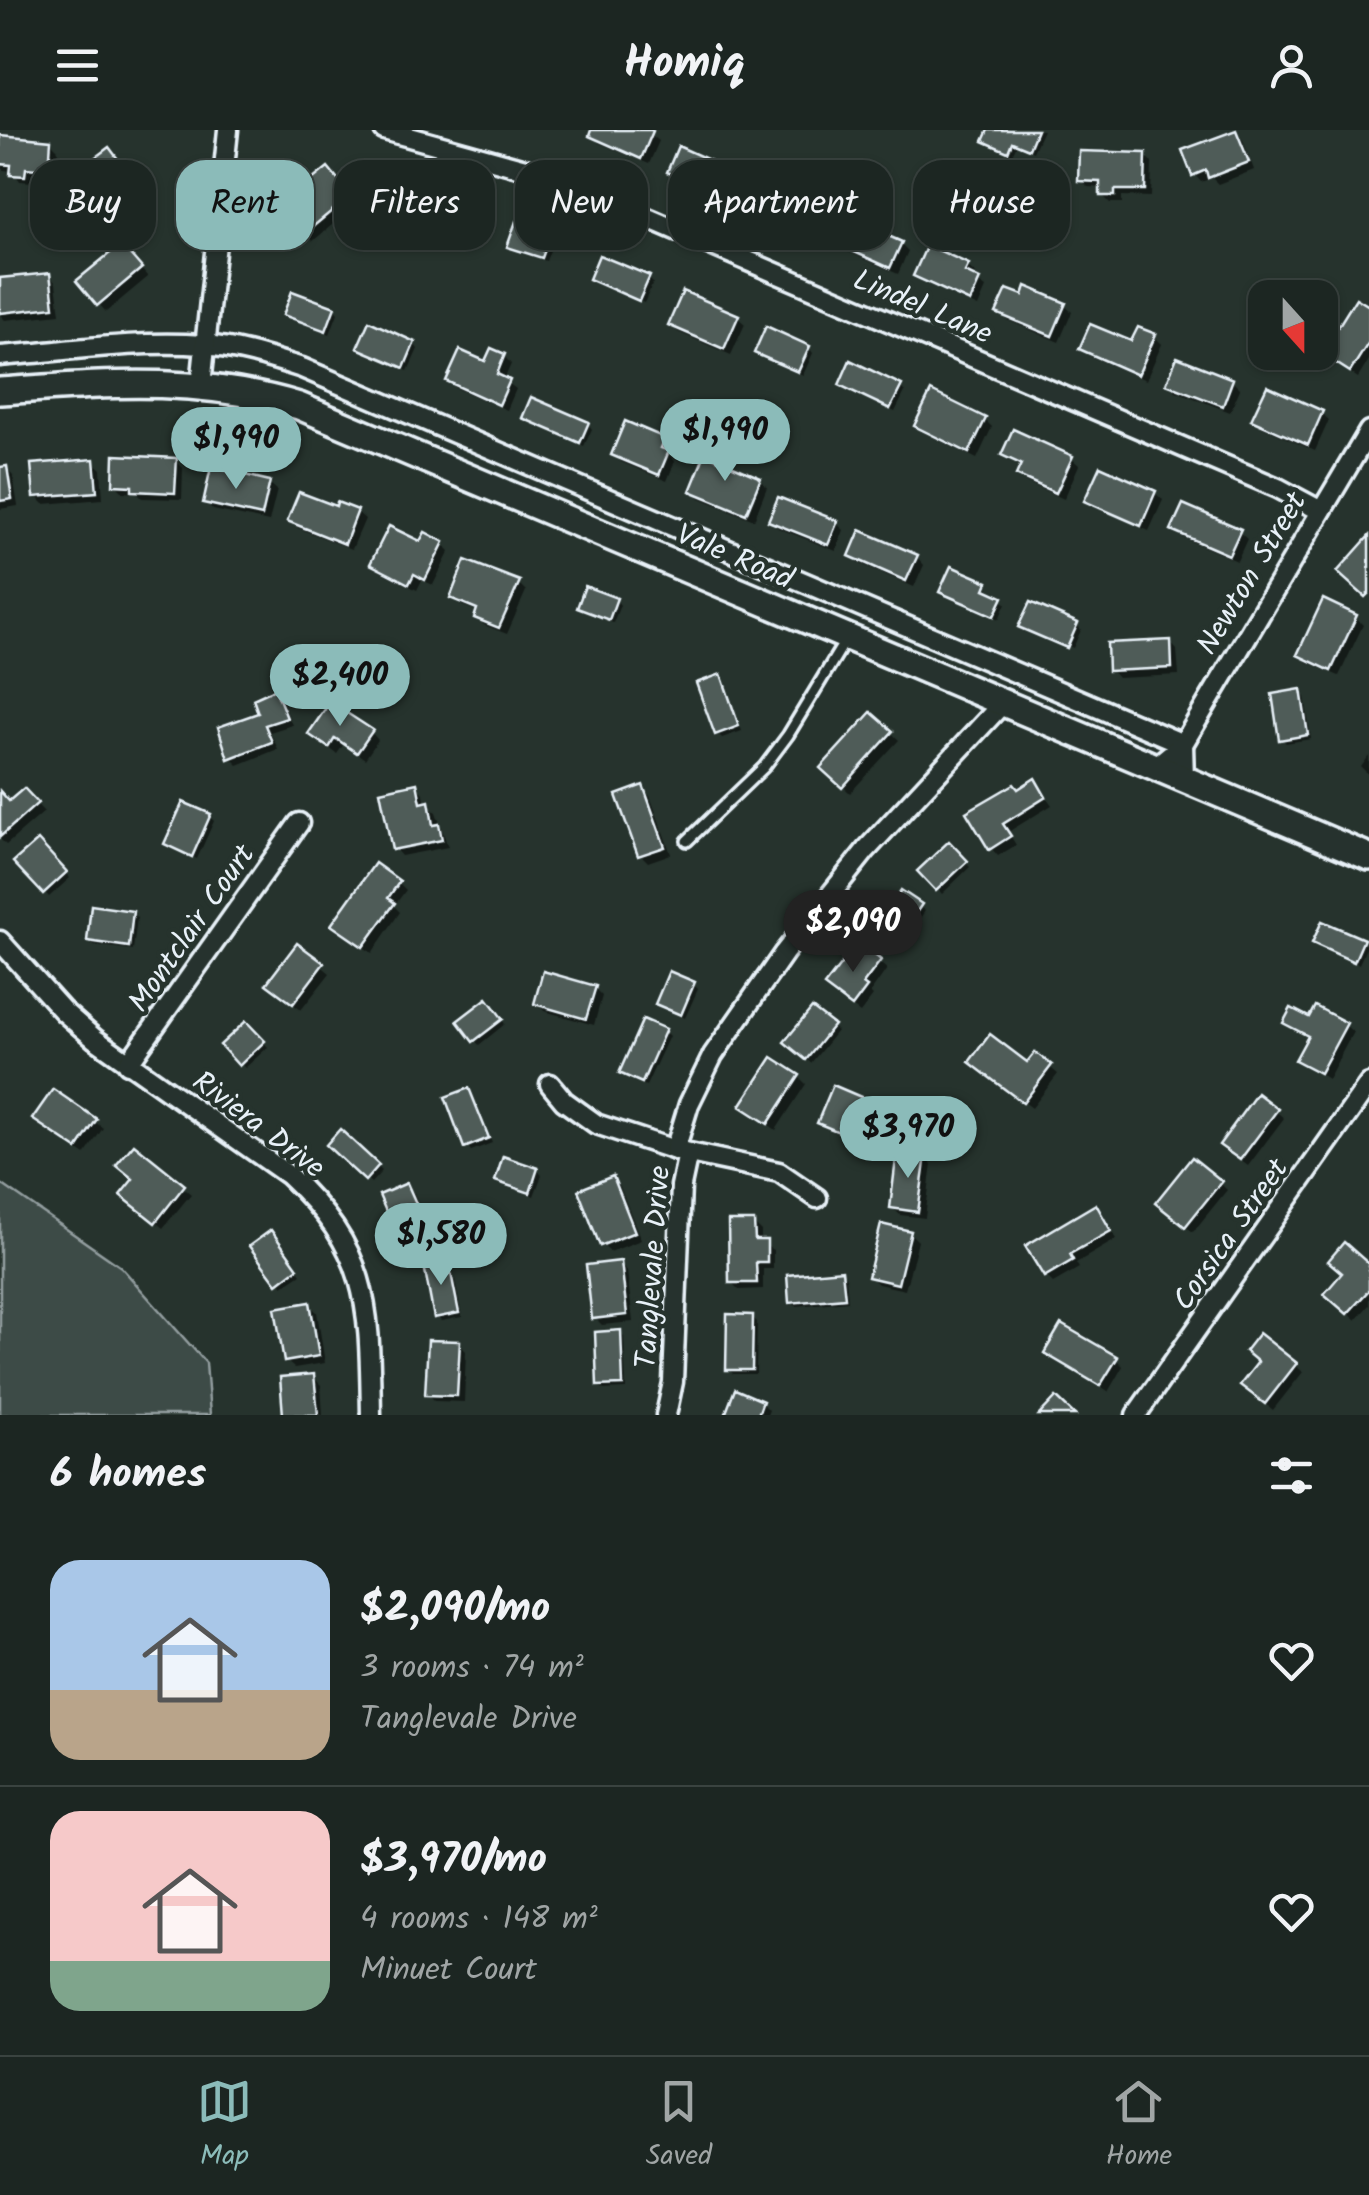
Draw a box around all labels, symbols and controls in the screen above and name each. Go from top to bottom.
text: Homiq [624,29,745,101]
icon: menu [50,38,105,93]
icon: person [1264,38,1319,93]
chip: Buy [30,160,156,250]
chip: Rent [176,160,314,250]
chip: Filters [334,160,495,250]
chip: New [515,160,648,250]
chip: Apartment [668,160,893,250]
chip: House [913,160,1070,250]
street label: Lindel Lane [845,257,999,359]
north arrow [1248,280,1338,370]
map controls [1248,280,1338,370]
pin: $1,990 [644,399,806,484]
text: $1,990 [682,406,768,457]
pin: $1,990 [155,407,317,492]
text: $1,990 [193,414,279,465]
street label: Newton Street [1185,483,1321,665]
street label: Vale Road [668,512,801,604]
pin: $2,400 [259,644,421,729]
text: $2,400 [292,651,388,702]
street label: Montclair Court [117,835,269,1023]
pin: $2,090 [772,890,934,975]
text: $2,090 [805,897,901,948]
street label: Riviera Drive [181,1059,335,1192]
pin: $3,970 [827,1096,989,1181]
text: $3,970 [862,1103,954,1154]
street label: Corsica Street [1161,1149,1302,1321]
street label: Tanglevale Drive [623,1164,685,1370]
pin: $1,580 [360,1203,522,1288]
text: $1,580 [397,1210,485,1261]
text: 6 homes [50,1442,206,1509]
icon: filters [1264,1448,1319,1503]
text: $2,090/mo [360,1576,550,1643]
icon: home [130,1600,250,1720]
icon: heart [1264,1633,1319,1688]
text: 3 rooms · 74 m² [360,1643,584,1694]
text: Tanglevale Drive [360,1694,577,1745]
text: $3,970/mo [360,1827,547,1894]
icon: home [130,1851,250,1971]
icon: heart [1264,1884,1319,1939]
text: 4 rooms · 148 m² [360,1894,598,1945]
text: Minuet Court [360,1945,537,1996]
tab: Map [197,2074,252,2179]
tab: Saved [646,2074,712,2179]
tab: Home [1106,2074,1172,2179]

